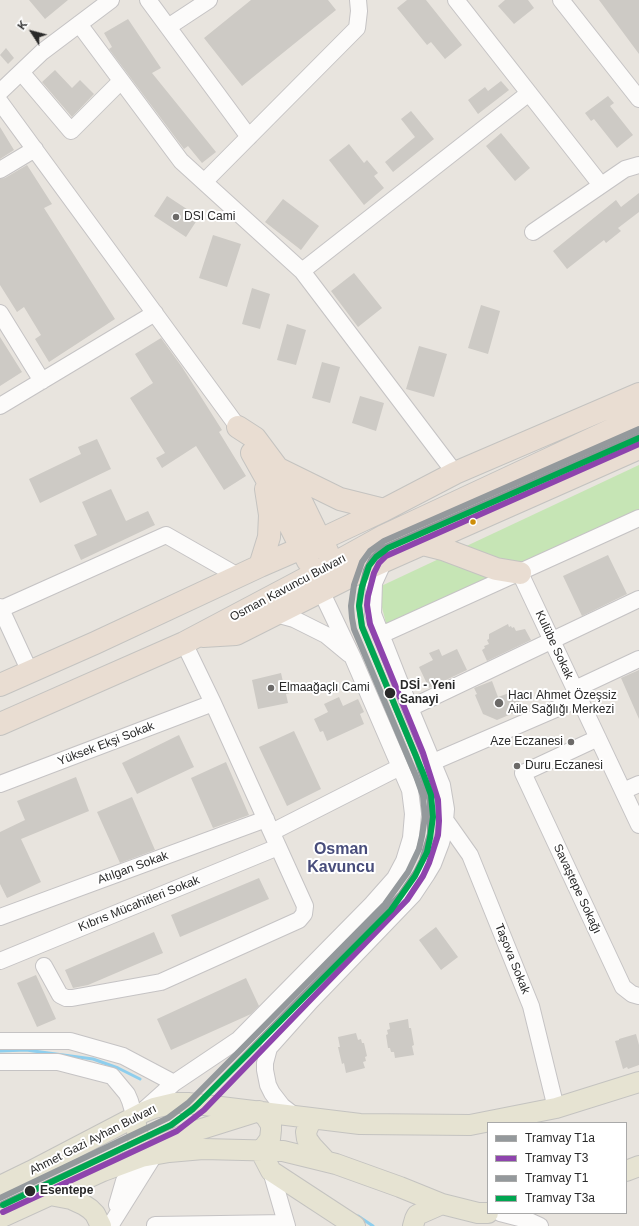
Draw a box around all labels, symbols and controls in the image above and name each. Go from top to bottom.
north arrow [12,12,52,52]
text: K [15,18,29,32]
place label: DSI Cami [184,210,235,224]
marker: DSI Cami [171,212,181,222]
unlabelled marker [468,517,478,527]
street label: Osman Kavuncu Bulvarı [227,551,349,625]
street label: Kulübe Sokak [532,608,576,682]
place label: DSİ - Yeni Sanayi [400,679,455,707]
place label: Elmaağaçlı Cami [279,681,370,695]
marker: Elmaağaçlı Cami [266,683,276,693]
marker: DSİ - Yeni Sanayi [383,686,397,700]
place label: Hacı Ahmet Özeşsiz Aile Sağlığı Merkezi [508,689,617,717]
marker: Hacı Ahmet Özeşsiz Aile Sağlığı Merkezi [493,697,505,709]
street label: Yüksek Ekşi Sokak [56,719,156,769]
place label: Aze Eczanesi [490,735,563,749]
marker: Aze Eczanesi [566,737,576,747]
place label: Duru Eczanesi [525,759,603,773]
marker: Duru Eczanesi [512,761,522,771]
district label: Osman Kavuncu [307,840,375,878]
street label: Savaştepe Sokağı [550,842,604,936]
street label: Atılgan Sokak [96,849,170,887]
street label: Kıbrıs Mücahitleri Sokak [76,873,202,935]
street label: Taşova Sokak [491,922,533,996]
street label: Ahmet Gazi Ayhan Bulvarı [27,1102,159,1178]
legend [487,1122,627,1214]
text: Tramvay T1a [525,1131,595,1145]
text: Tramvay T3 [525,1151,588,1165]
text: Tramvay T1 [525,1171,588,1185]
marker: Esentepe [23,1184,37,1198]
place label: Esentepe [40,1184,93,1198]
text: Tramvay T3a [525,1191,595,1205]

